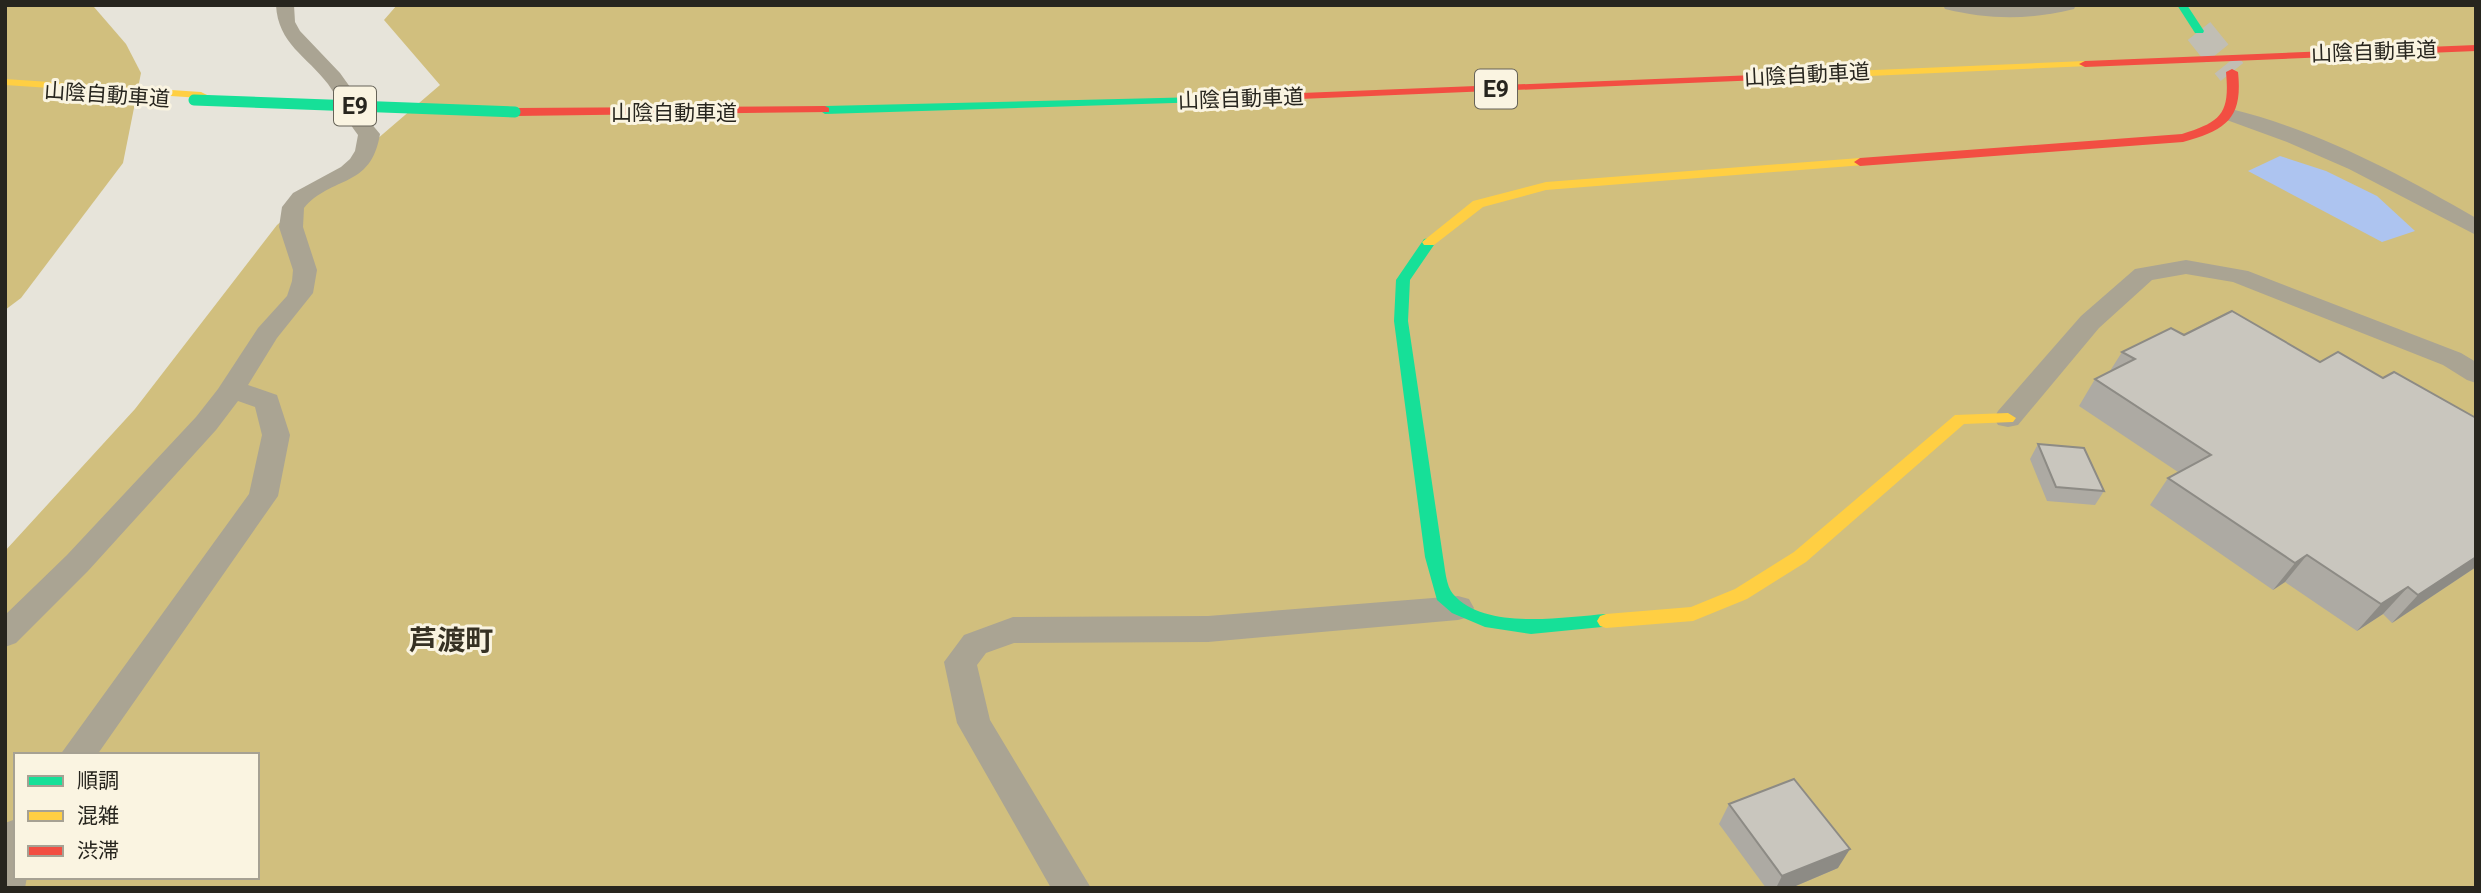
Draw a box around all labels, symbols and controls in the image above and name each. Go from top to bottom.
street label: 山陰自動車道 [2311,38,2437,66]
street label: 山陰自動車道 [1743,60,1871,90]
road number: E9 [1475,69,1517,108]
street label: 山陰自動車道 [43,79,171,111]
street label: 山陰自動車道 [1178,85,1304,113]
road number: E9 [334,86,376,125]
street label: 山陰自動車道 [611,101,737,125]
district label: 芦渡町 [409,624,493,657]
legend [14,753,259,879]
text: 順調 [77,769,119,793]
text: 混雑 [77,804,119,828]
text: 渋滞 [77,839,119,863]

